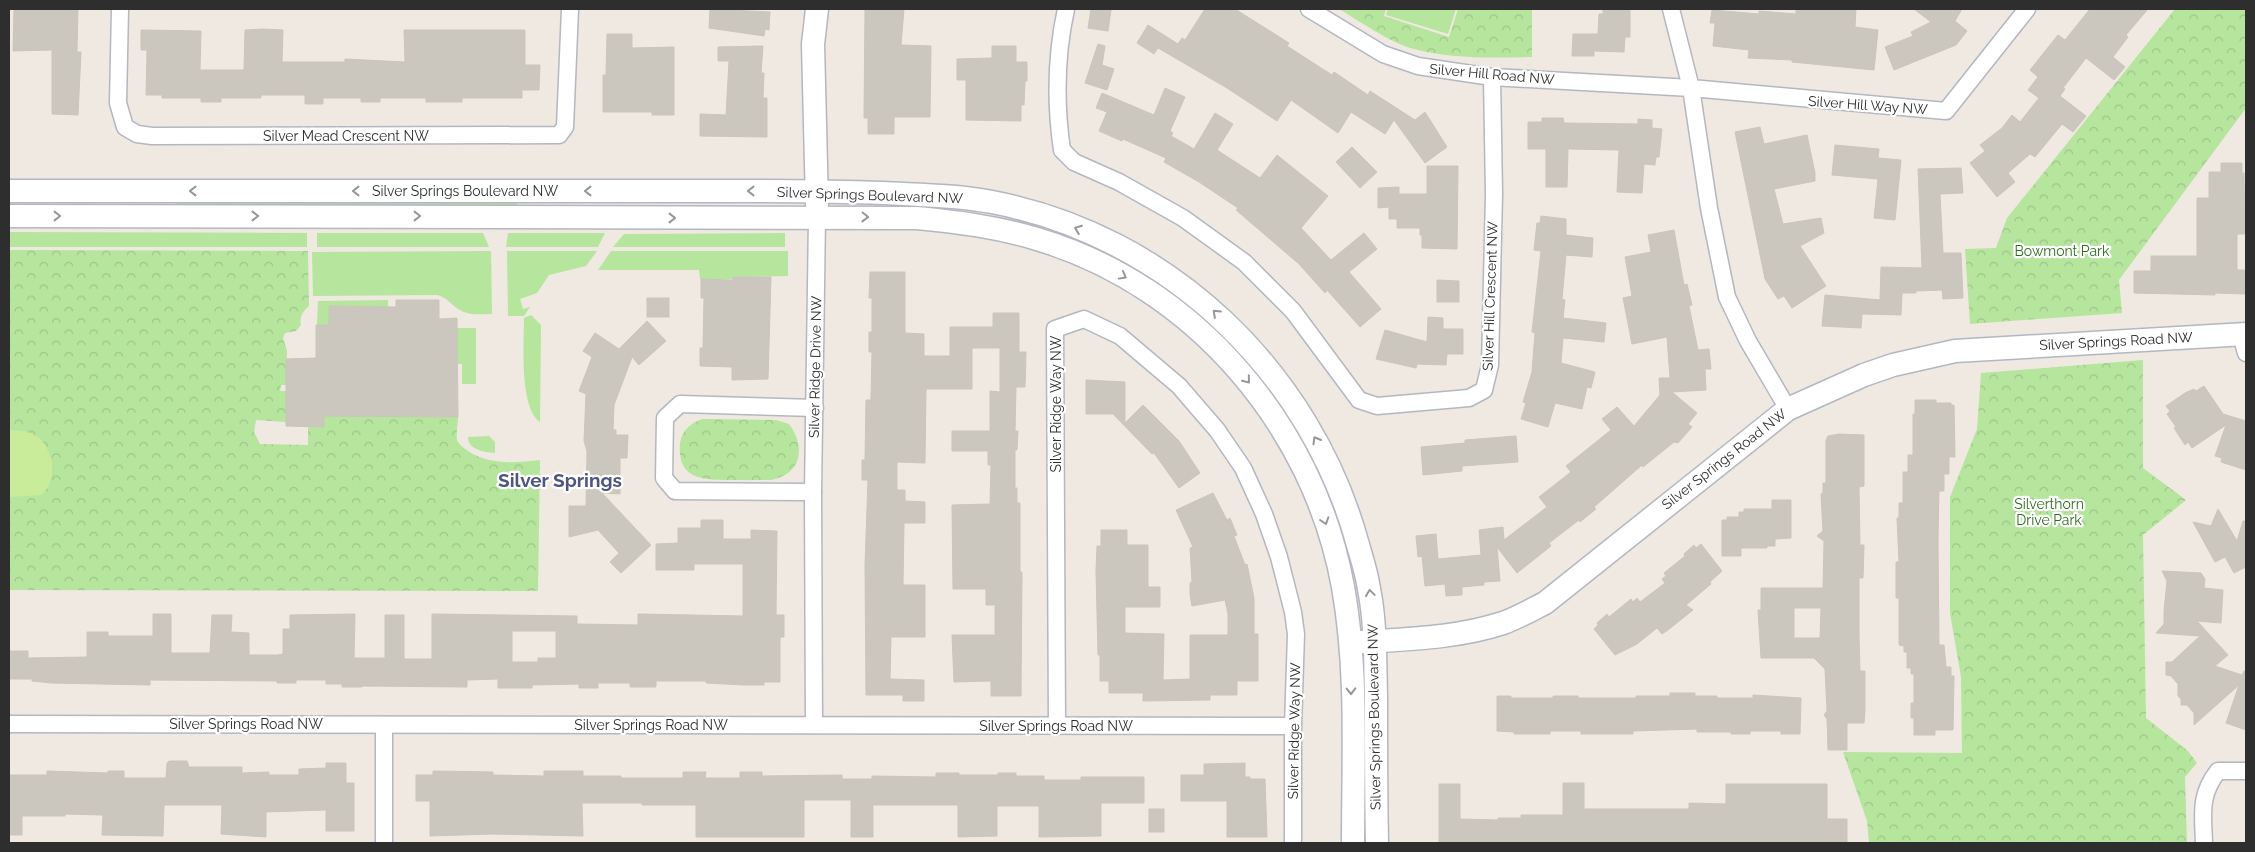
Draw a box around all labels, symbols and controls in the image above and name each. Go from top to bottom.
street label: Silver Hill Road NW [1429,61,1556,87]
street label: Silver Hill Way NW [1808,93,1929,117]
street label: Silver Mead Crescent NW [263,128,429,144]
street label: Silver Springs Boulevard NW [372,183,558,199]
street label: Silver Springs Boulevard NW [777,184,964,206]
one-way arrow [189,186,197,196]
one-way arrow [352,186,360,196]
one-way arrow [584,186,592,196]
one-way arrow [747,186,754,196]
one-way arrow [54,211,62,221]
one-way arrow [252,211,259,221]
one-way arrow [414,211,422,221]
one-way arrow [862,211,870,222]
one-way arrow [668,213,676,223]
street label: Silver Hill Crescent NW [1479,221,1501,371]
one-way arrow [1074,225,1083,235]
park label: Bowmont Park [2015,243,2110,259]
one-way arrow [1118,270,1127,280]
street label: Silver Ridge Drive NW [806,295,824,438]
one-way arrow [1213,310,1222,319]
street label: Silver Springs Road NW [2039,329,2193,353]
street label: Silver Ridge Way NW [1048,335,1064,473]
one-way arrow [1241,374,1249,383]
street label: Silver Springs Road NW [1659,405,1790,513]
one-way arrow [1313,436,1323,445]
district label: Silver Springs [498,469,622,491]
park label: Silverthorn Drive Park [2014,496,2084,528]
one-way arrow [1320,516,1330,524]
one-way arrow [1365,588,1375,597]
street label: Silver Springs Boulevard NW [1364,623,1384,810]
street label: Silver Ridge Way NW [1285,662,1303,800]
one-way arrow [1346,688,1357,696]
street label: Silver Springs Road NW [169,716,323,732]
street label: Silver Springs Road NW [574,717,728,733]
street label: Silver Springs Road NW [979,718,1133,734]

